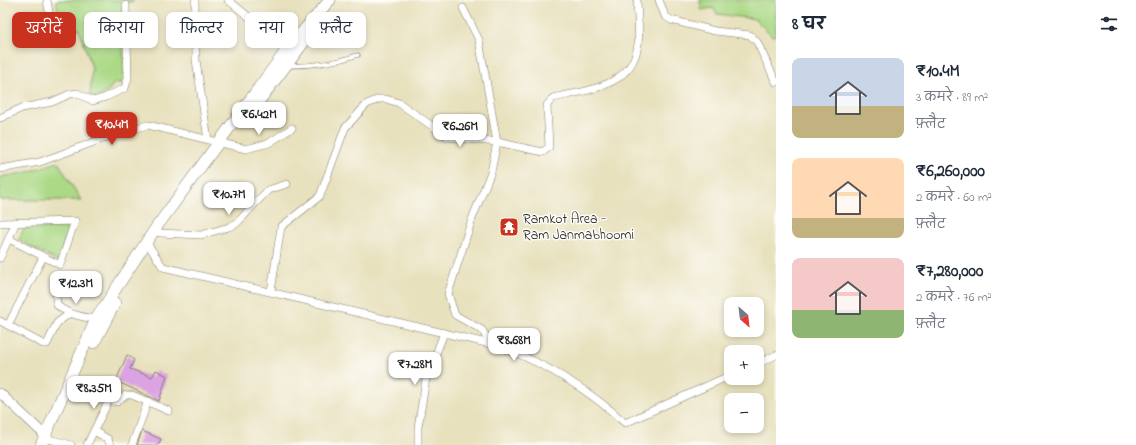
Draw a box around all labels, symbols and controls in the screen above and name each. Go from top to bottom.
chip: खरीदें [12,12,76,48]
chip: किराया [84,12,158,48]
chip: फ़िल्टर [166,12,237,48]
chip: नया [245,12,298,48]
chip: फ़्लैट [306,12,366,48]
text: 8 घर [792,12,825,37]
icon: filters [1098,13,1120,35]
text: ₹10.4M [916,59,960,84]
icon: home [824,74,872,122]
text: 3 कमरे · 89 m² [916,88,988,107]
pin: ₹6.42M [226,102,292,136]
text: ₹6.42M [241,105,277,124]
pin: ₹10.4M [79,112,145,146]
pin: ₹6.26M [427,114,493,148]
text: ₹10.4M [95,115,129,134]
text: फ़्लैट [916,115,946,134]
text: ₹6.26M [442,117,478,136]
text: ₹6,260,000 [916,159,985,184]
icon: home [824,174,872,222]
pin: ₹10.7M [196,182,262,216]
text: ₹10.7M [212,185,246,204]
text: 2 कमरे · 60 m² [916,188,992,207]
place label: Ramkot Area - Ram Janmabhoomi [523,209,634,246]
text: फ़्लैट [916,215,946,234]
temple icon: Ramkot Area - Ram Janmabhoomi [498,216,520,238]
text: ₹7,280,000 [916,259,983,284]
pin: ₹12.3M [43,271,109,305]
text: ₹12.3M [59,274,93,293]
icon: home [824,274,872,322]
text: 2 कमरे · 76 m² [916,288,992,307]
north arrow [724,297,764,337]
map controls [724,297,764,433]
text: फ़्लैट [916,315,946,334]
pin: ₹8.68M [481,328,547,362]
text: ₹8.68M [497,331,531,350]
button: + [724,345,764,385]
pin: ₹7.28M [382,352,448,386]
text: ₹7.28M [397,355,433,374]
pin: ₹8.35M [61,376,127,410]
text: ₹8.35M [76,379,112,398]
button: − [724,393,764,433]

